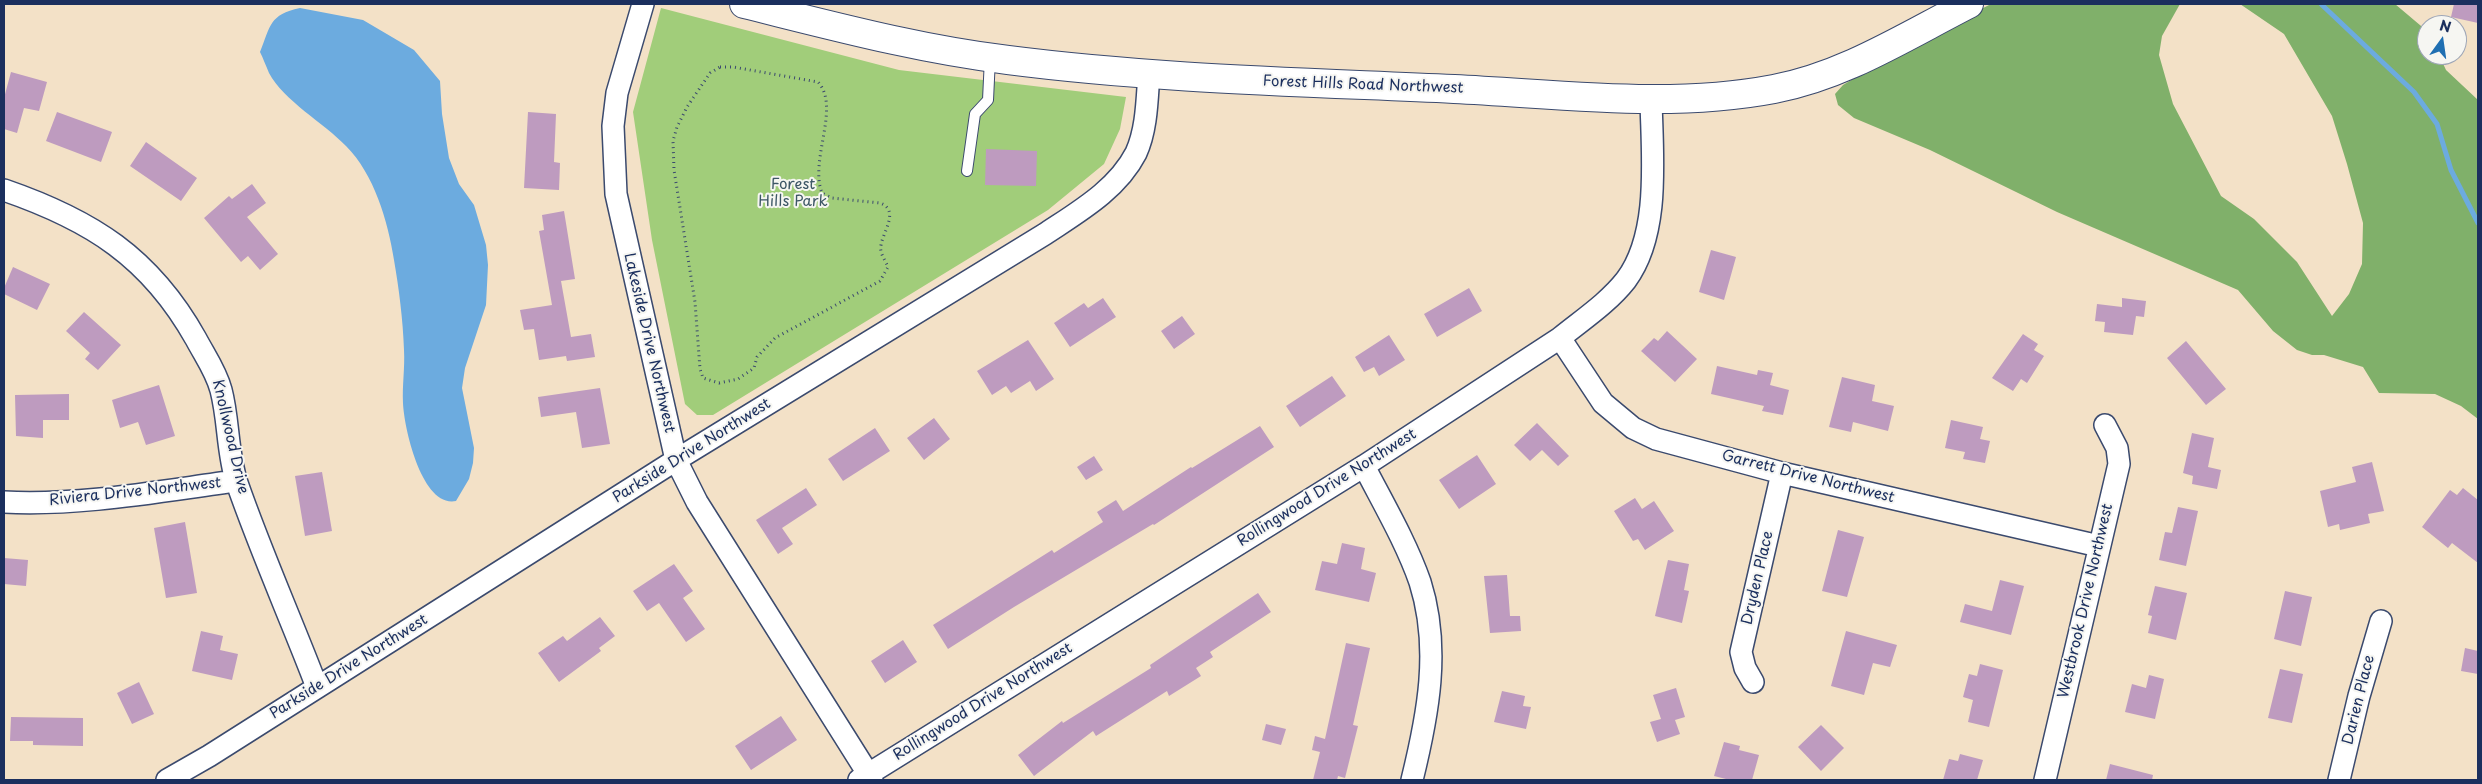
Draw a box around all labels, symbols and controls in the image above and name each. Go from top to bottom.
text: N [2438,14,2453,37]
north arrow [2417,15,2467,65]
street label: Forest Hills Road Northwest [1262,73,1464,97]
park label: Forest Hills Park [758,176,828,211]
street label: Lakeside Drive Northwest [620,251,678,435]
street label: Knollwood Drive [208,378,252,496]
street label: Parkside Drive Northwest [610,395,774,507]
street label: Rollingwood Drive Northwest [1234,425,1420,551]
street label: Garrett Drive Northwest [1720,447,1896,507]
street label: Riviera Drive Northwest [48,474,222,510]
street label: Westbrook Drive Northwest [2055,502,2117,700]
street label: Dryden Place [1738,529,1778,627]
street label: Parkside Drive Northwest [267,611,431,723]
street label: Rollingwood Drive Northwest [890,639,1076,765]
street label: Darien Place [2339,653,2379,747]

